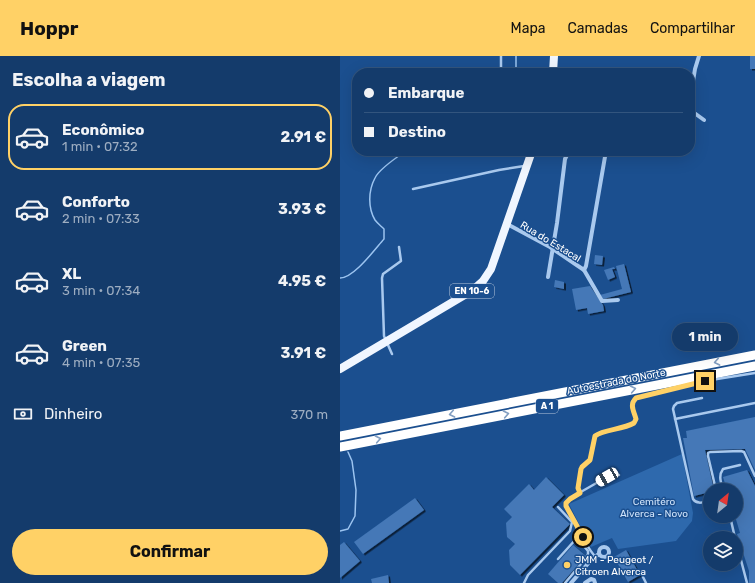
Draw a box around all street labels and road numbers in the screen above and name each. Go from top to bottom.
street label: Rua do Estacal [518,219,583,265]
road number: EN 10-6 [450,284,494,298]
street label: Autoestrada do Norte [566,366,667,397]
road number: A 1 [536,399,558,413]

